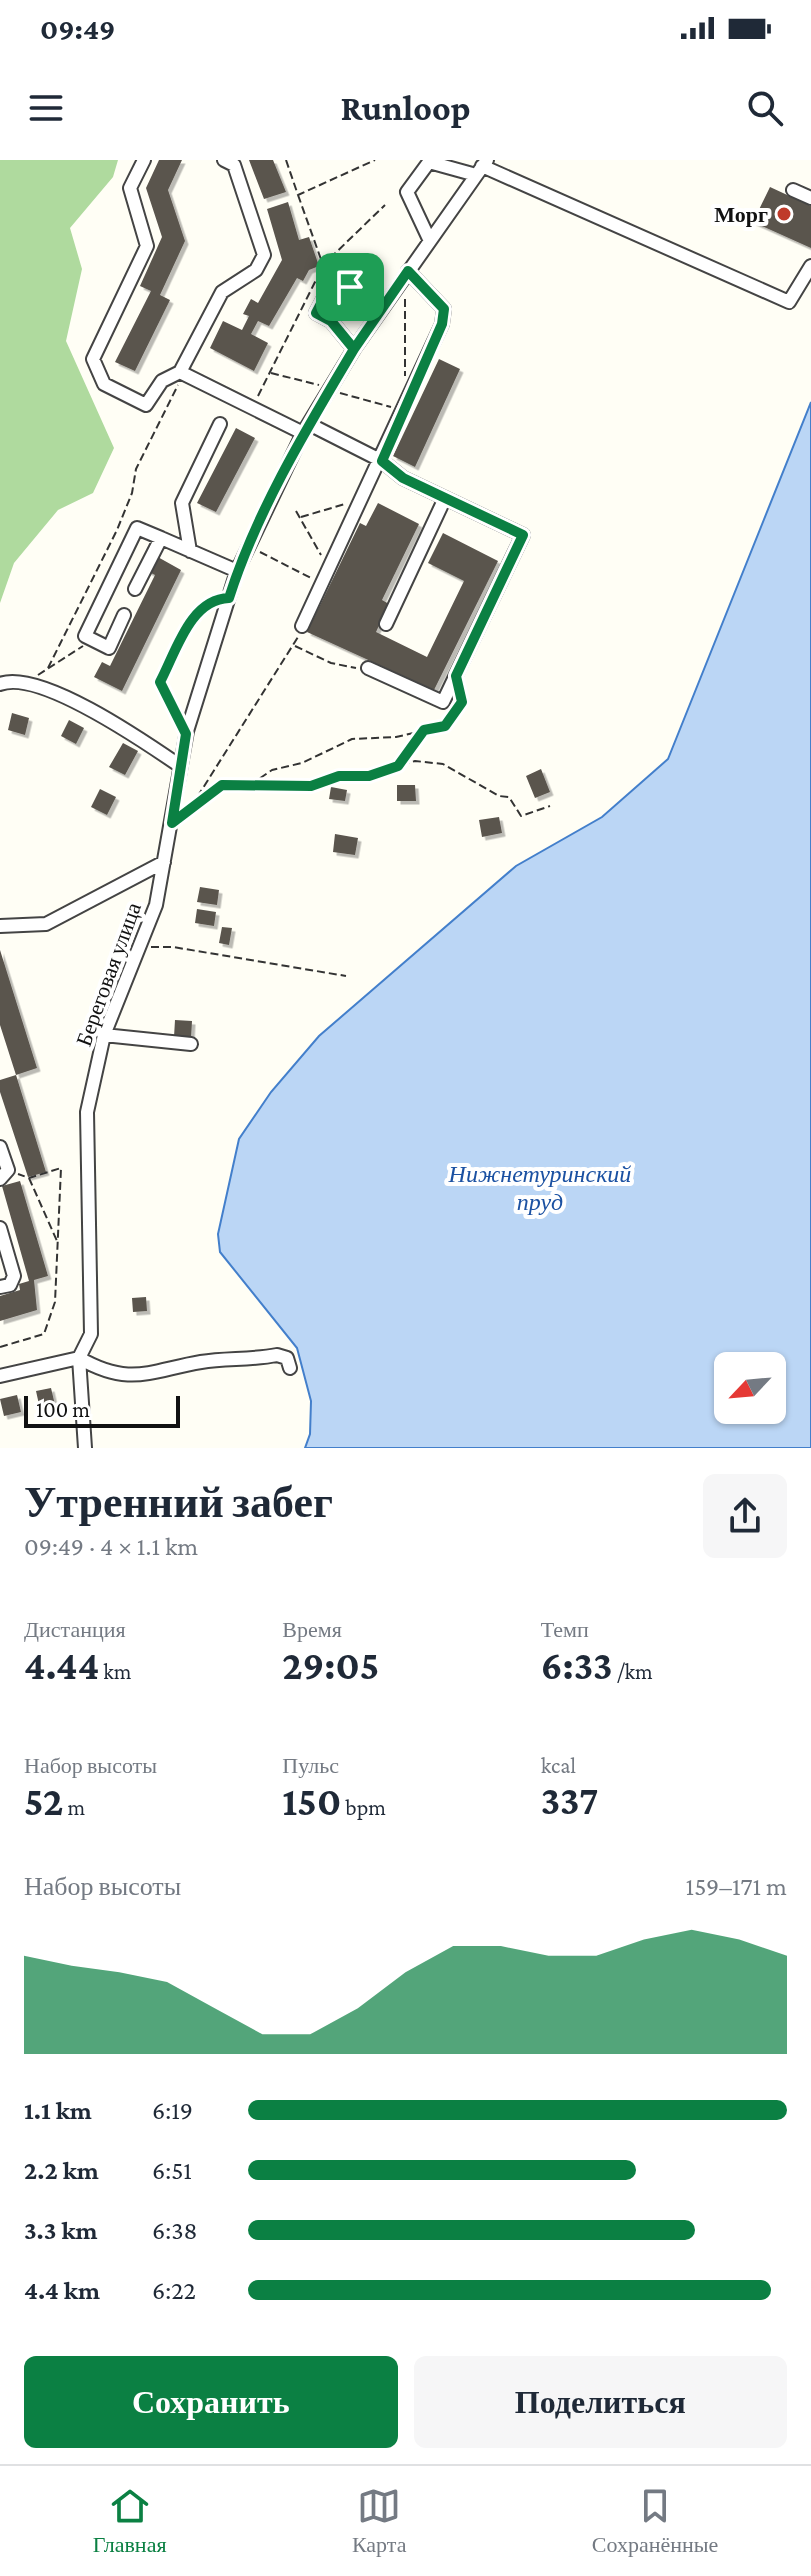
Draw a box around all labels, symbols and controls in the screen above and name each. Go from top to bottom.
text: 09:49 [40,12,115,45]
icon: menu [24,86,68,130]
icon: search [743,86,787,130]
text: Runloop [340,88,471,128]
place label: Морг [714,202,768,227]
marker: Морг [775,205,793,223]
pin [316,253,384,321]
icon: arrive [328,265,372,309]
street label: Береговая улица [71,899,146,1049]
water label: Нижнетуринский пруд [448,1160,631,1215]
north arrow [714,1352,786,1424]
map controls [714,1352,786,1424]
scale bar [24,1392,180,1428]
text: 100 m [36,1397,90,1422]
button: share [703,1474,787,1558]
text: Утренний забег [24,1478,333,1526]
text: 09:49 · 4 × 1.1 km [24,1532,198,1561]
text: Дистанция [24,1617,126,1642]
text: Время [282,1617,342,1642]
text: Темп [541,1617,589,1642]
text: 4.44 [24,1643,99,1688]
text: 29:05 [282,1643,379,1688]
text: 6:33 [541,1643,613,1688]
text: km [99,1659,132,1684]
text: /km [613,1659,653,1684]
text: Набор высоты [24,1753,157,1778]
text: Пульс [282,1753,339,1778]
text: kcal [541,1753,576,1778]
text: 337 [541,1778,598,1823]
text: 52 [24,1779,63,1824]
text: 150 [282,1779,341,1824]
text: m [63,1795,85,1820]
text: bpm [341,1795,386,1820]
text: Набор высоты [24,1872,181,1901]
text: 159–171 m [686,1872,787,1901]
text: 1.1 km [24,2096,92,2125]
text: 6:19 [152,2096,193,2125]
text: 2.2 km [24,2156,99,2185]
text: 6:51 [152,2156,192,2185]
text: 3.3 km [24,2216,98,2245]
text: 6:38 [152,2216,197,2245]
text: 4.4 km [24,2276,100,2305]
text: 6:22 [152,2276,196,2305]
button: Сохранить [24,2356,398,2448]
button: Поделиться [414,2356,787,2448]
tab: Главная [93,2484,167,2558]
tab: Карта [352,2484,406,2558]
tab: Сохранённые [592,2484,718,2558]

